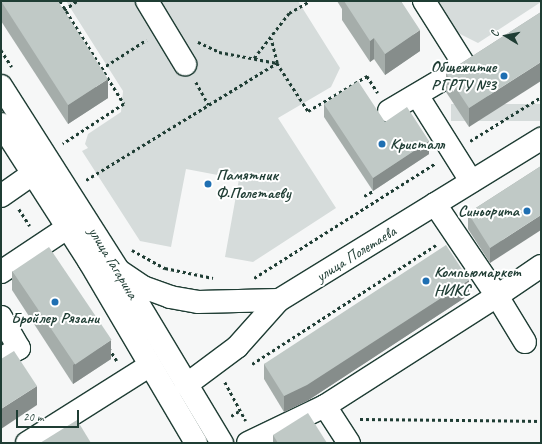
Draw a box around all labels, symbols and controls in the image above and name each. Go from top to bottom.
north arrow [486,16,526,56]
text: С [487,30,502,38]
place label: Общежитие РГРТУ №3 [431,57,496,95]
marker: Общежитие РГРТУ №3 [499,71,509,81]
place label: Кристалл [390,134,445,154]
marker: Кристалл [377,139,387,149]
place label: Памятник Ф.Полетаеву [216,165,291,203]
marker: Памятник Ф.Полетаеву [203,179,213,189]
place label: Синьорита [458,201,519,221]
marker: Синьорита [522,206,532,216]
street label: улица Полетаева [311,221,401,287]
street label: улица Гагарина [84,223,142,303]
place label: Компьюмаркет НИКС [434,262,520,300]
marker: Компьюмаркет НИКС [421,276,431,286]
marker: Бройлер Рязани [50,297,60,307]
place label: Бройлер Рязани [11,308,99,328]
scale bar [18,402,81,428]
text: 20 m [23,409,43,425]

